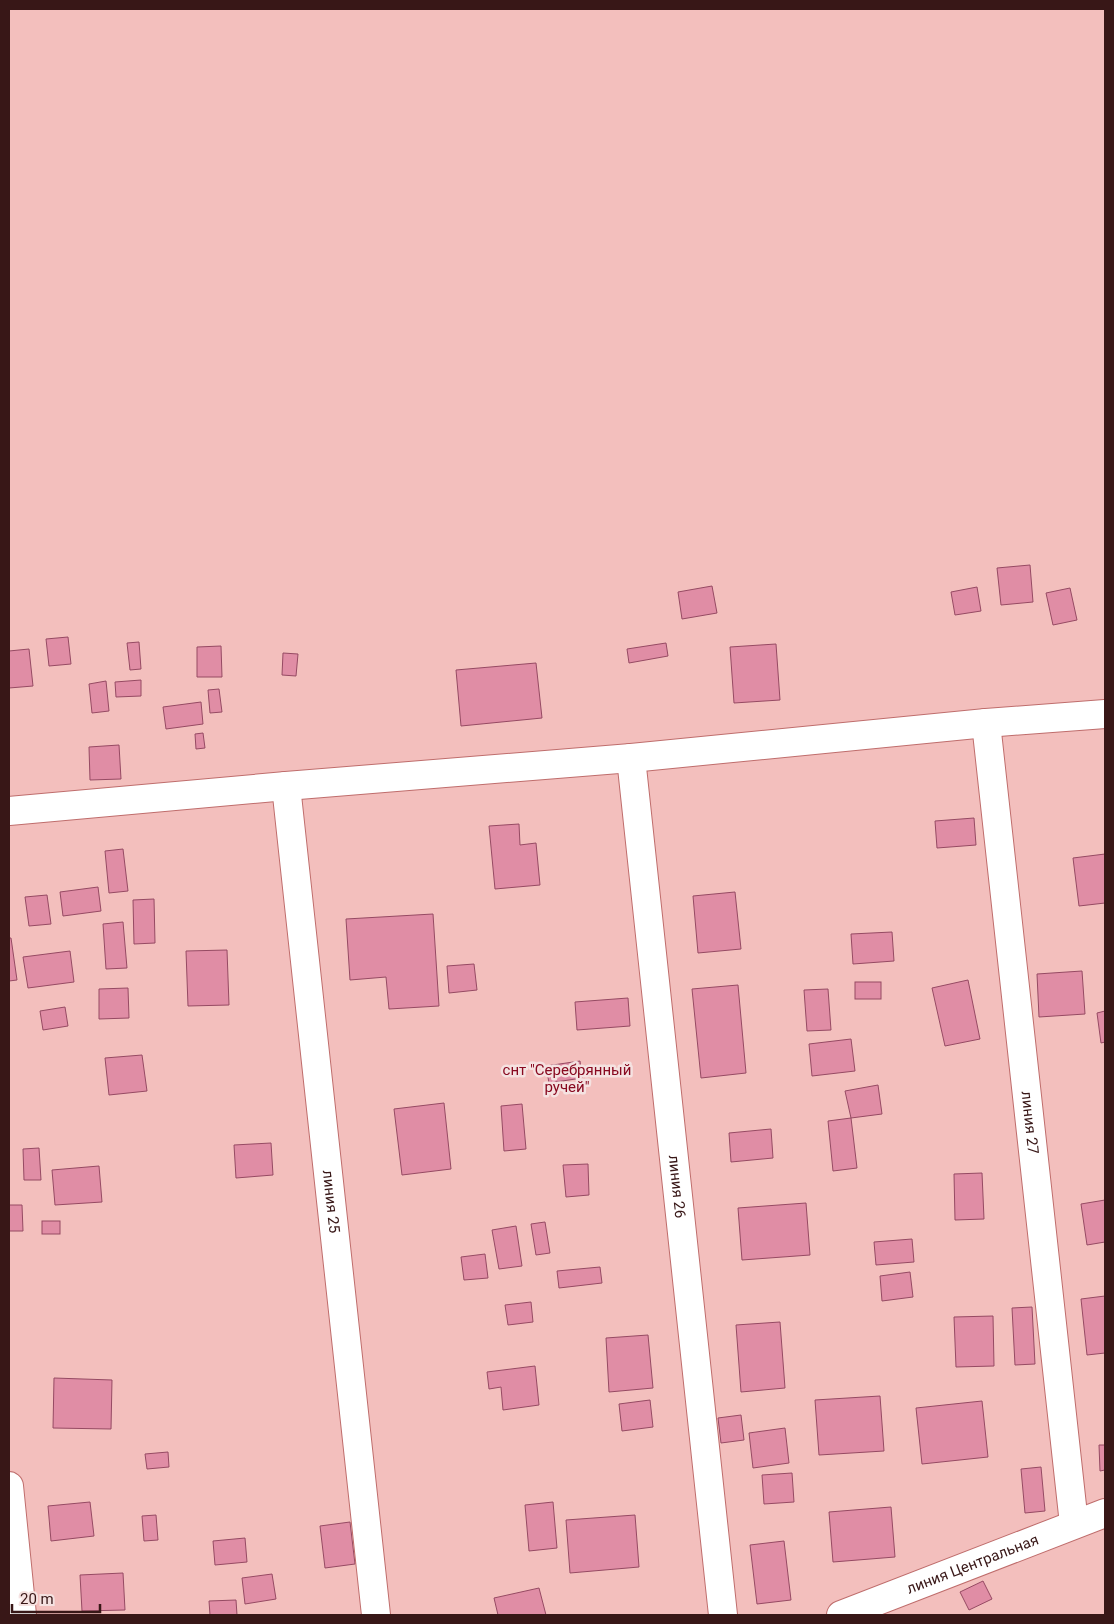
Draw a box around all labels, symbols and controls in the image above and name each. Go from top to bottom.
park label: снт "Серебрянный ручей" [503,1061,631,1096]
street label: линия 27 [1017,1090,1042,1155]
street label: линия 26 [665,1154,689,1219]
street label: линия 25 [319,1169,343,1234]
street label: линия Центральная [904,1531,1041,1598]
scale bar [12,1582,100,1614]
text: 20 m [20,1590,54,1608]

